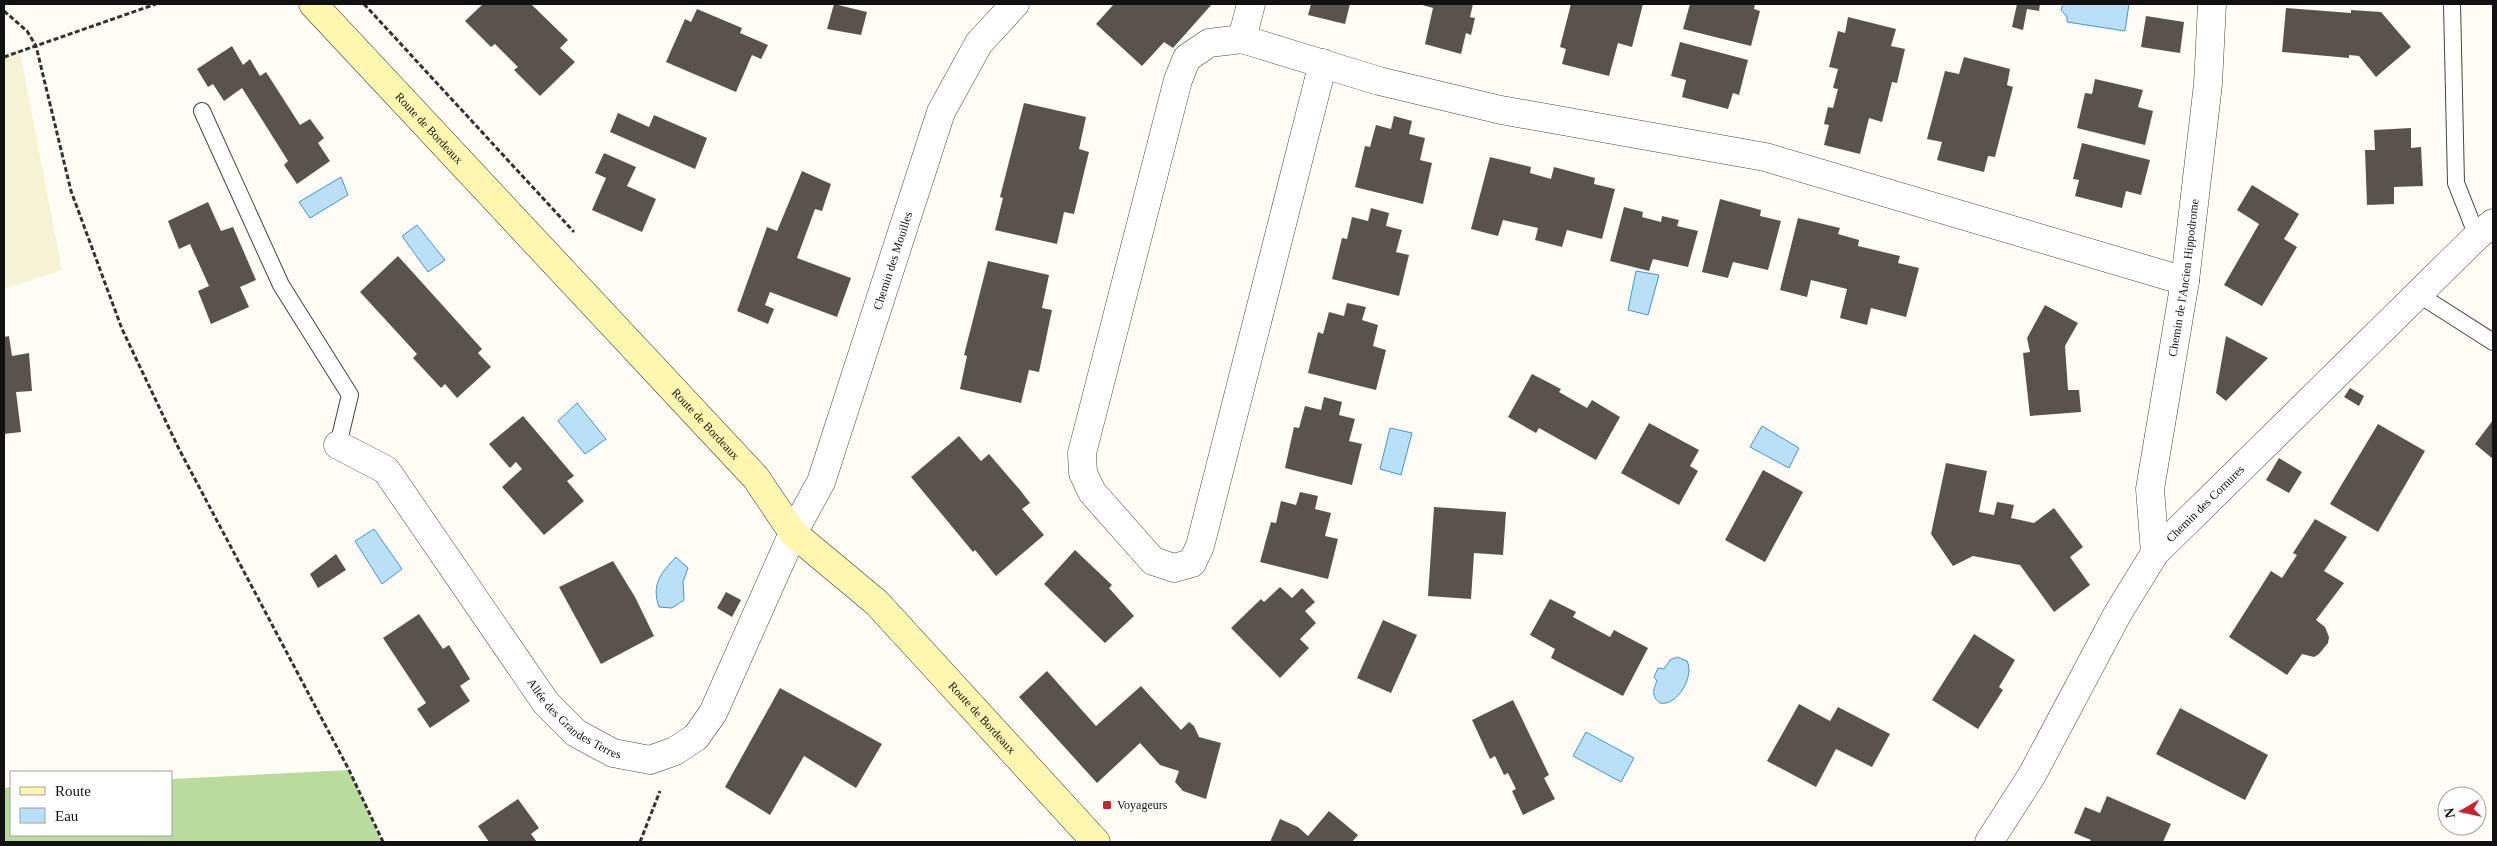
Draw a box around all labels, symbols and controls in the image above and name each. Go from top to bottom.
street label: Route de Bordeaux [392,90,466,167]
street label: Chemin de l'Ancien Hippodrome [2165,198,2202,358]
street label: Chemin des Mouilles [870,209,915,312]
street label: Route de Bordeaux [669,385,742,463]
street label: Chemin des Cornures [2163,462,2247,545]
street label: Allée des Grandes Terres [524,676,623,761]
street label: Route de Bordeaux [946,679,1019,757]
legend [10,771,172,836]
text: Route [55,783,91,799]
north arrow [2437,786,2487,836]
place label: Voyageurs [1117,798,1168,812]
marker: Voyageurs [1101,799,1113,811]
text: N [2441,807,2458,819]
text: Eau [55,808,79,824]

